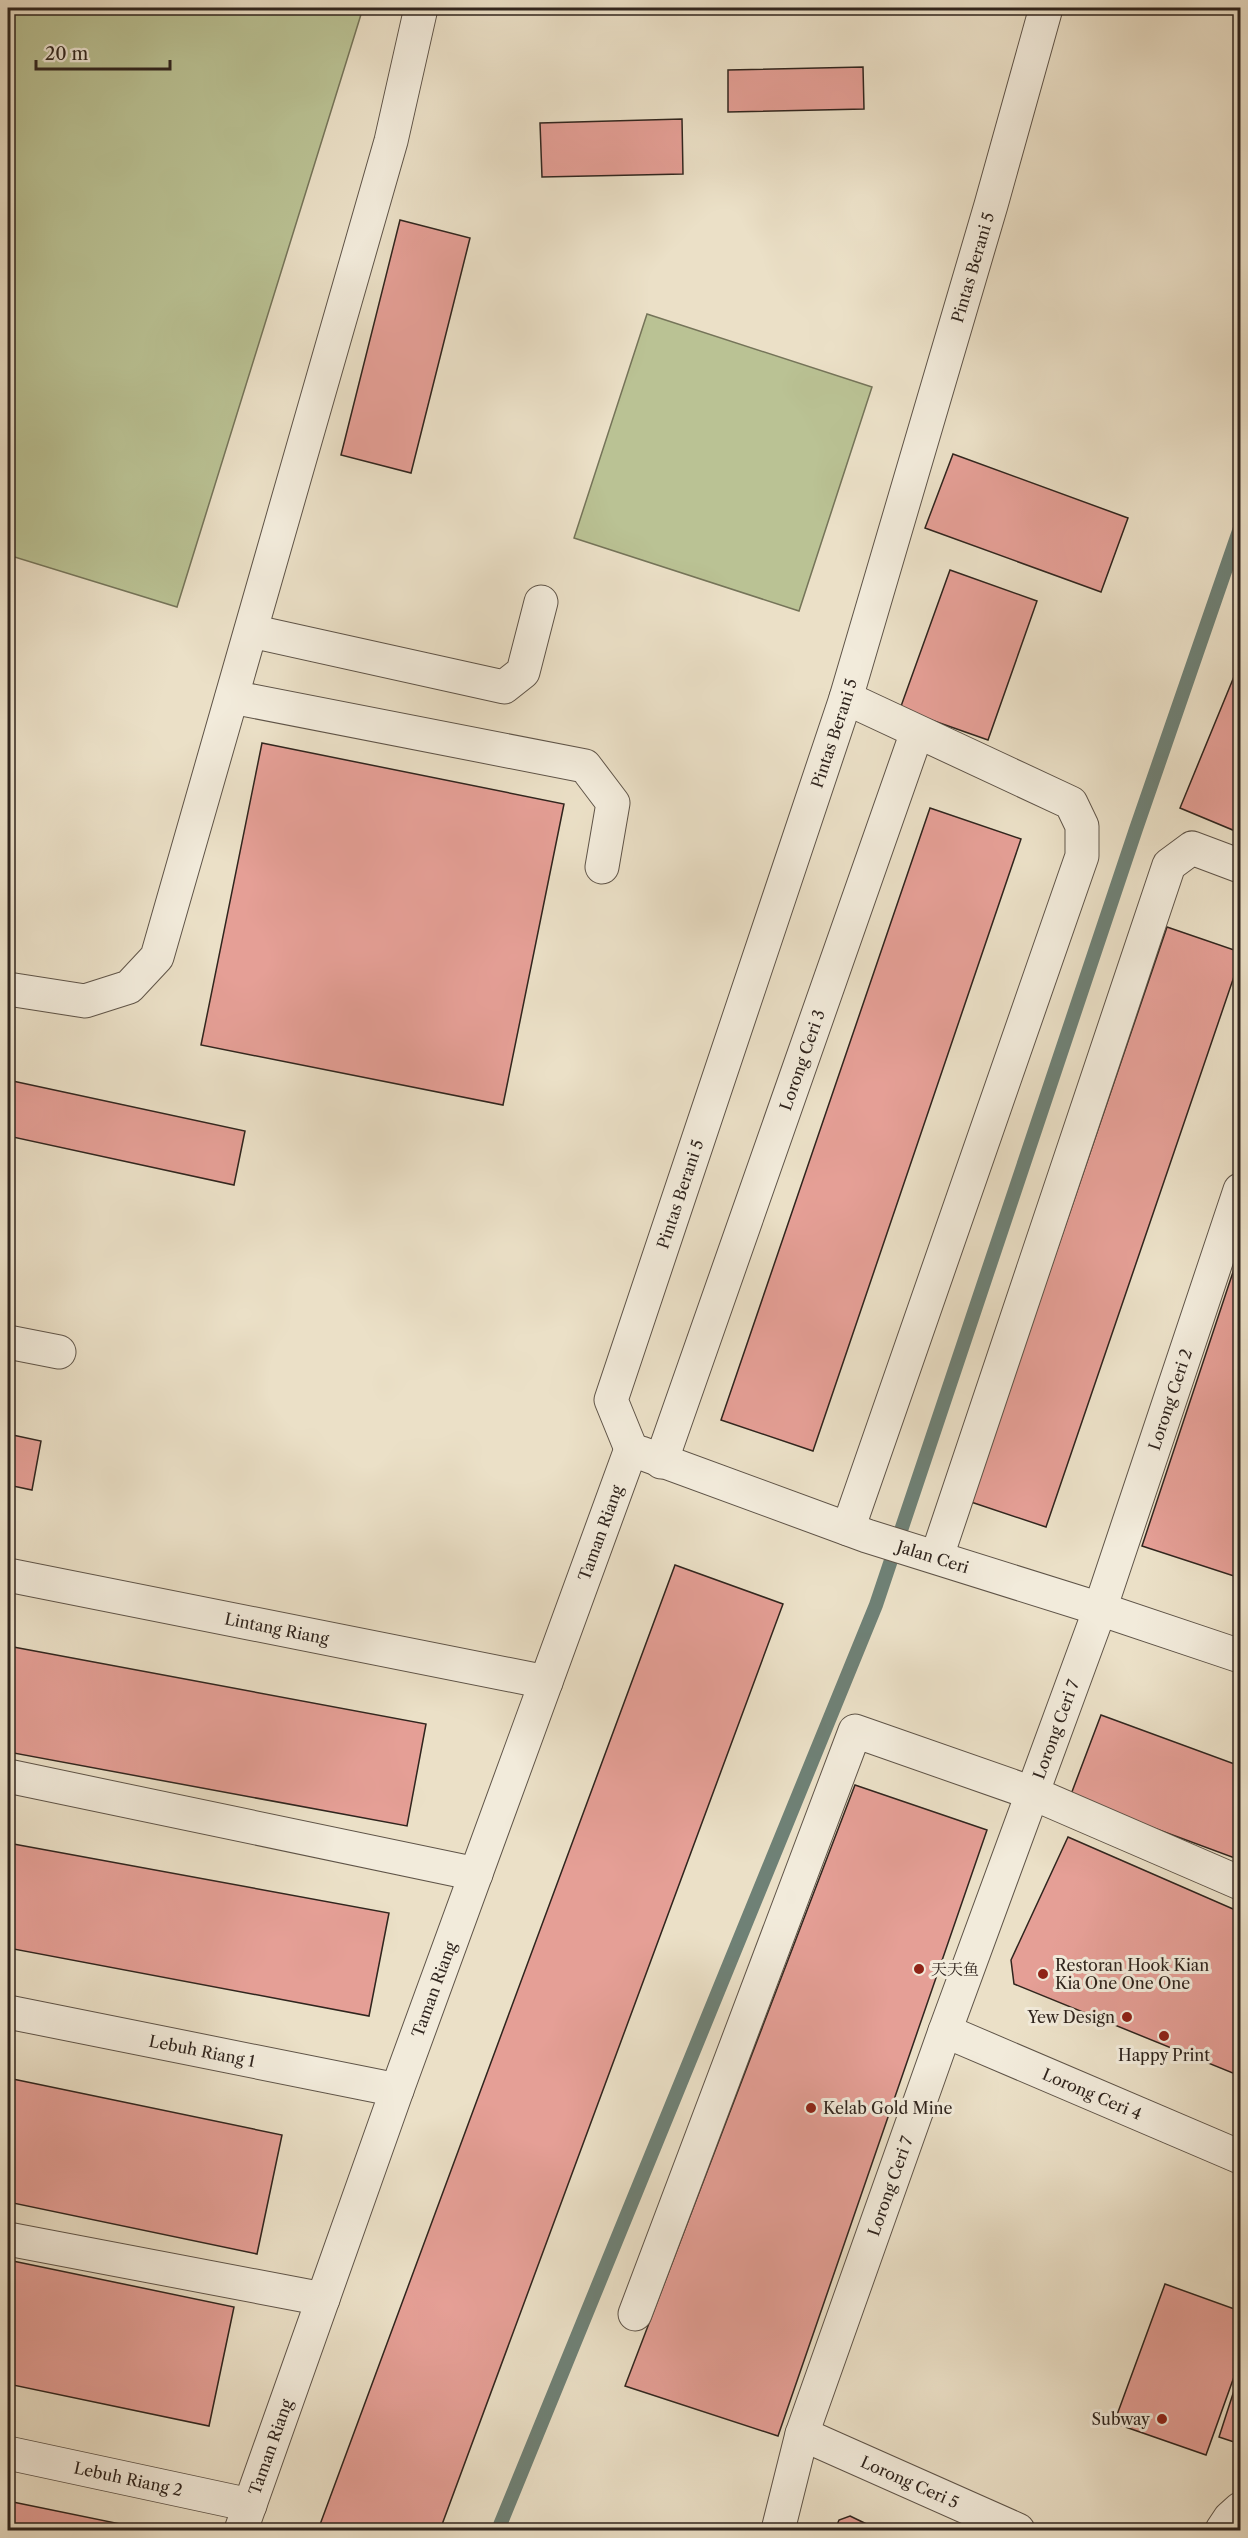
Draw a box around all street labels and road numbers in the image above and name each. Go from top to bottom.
street label: Pintas Berani 5 [947,210,998,325]
street label: Pintas Berani 5 [807,676,861,791]
street label: Lorong Ceri 3 [775,1007,829,1113]
street label: Pintas Berani 5 [652,1137,707,1251]
street label: Lorong Ceri 2 [1144,1346,1196,1453]
street label: Taman Riang [574,1482,627,1583]
street label: Jalan Ceri [892,1535,972,1577]
street label: Lintang Riang [223,1608,331,1649]
street label: Lorong Ceri 7 [1028,1677,1083,1782]
street label: Taman Riang [407,1938,460,2040]
street label: Lebuh Riang 1 [147,2031,257,2071]
street label: Lorong Ceri 4 [1040,2064,1145,2124]
street label: Lorong Ceri 7 [863,2133,917,2239]
street label: Taman Riang [244,2396,297,2498]
street label: Lorong Ceri 5 [858,2451,962,2512]
street label: Lebuh Riang 2 [72,2457,184,2500]

